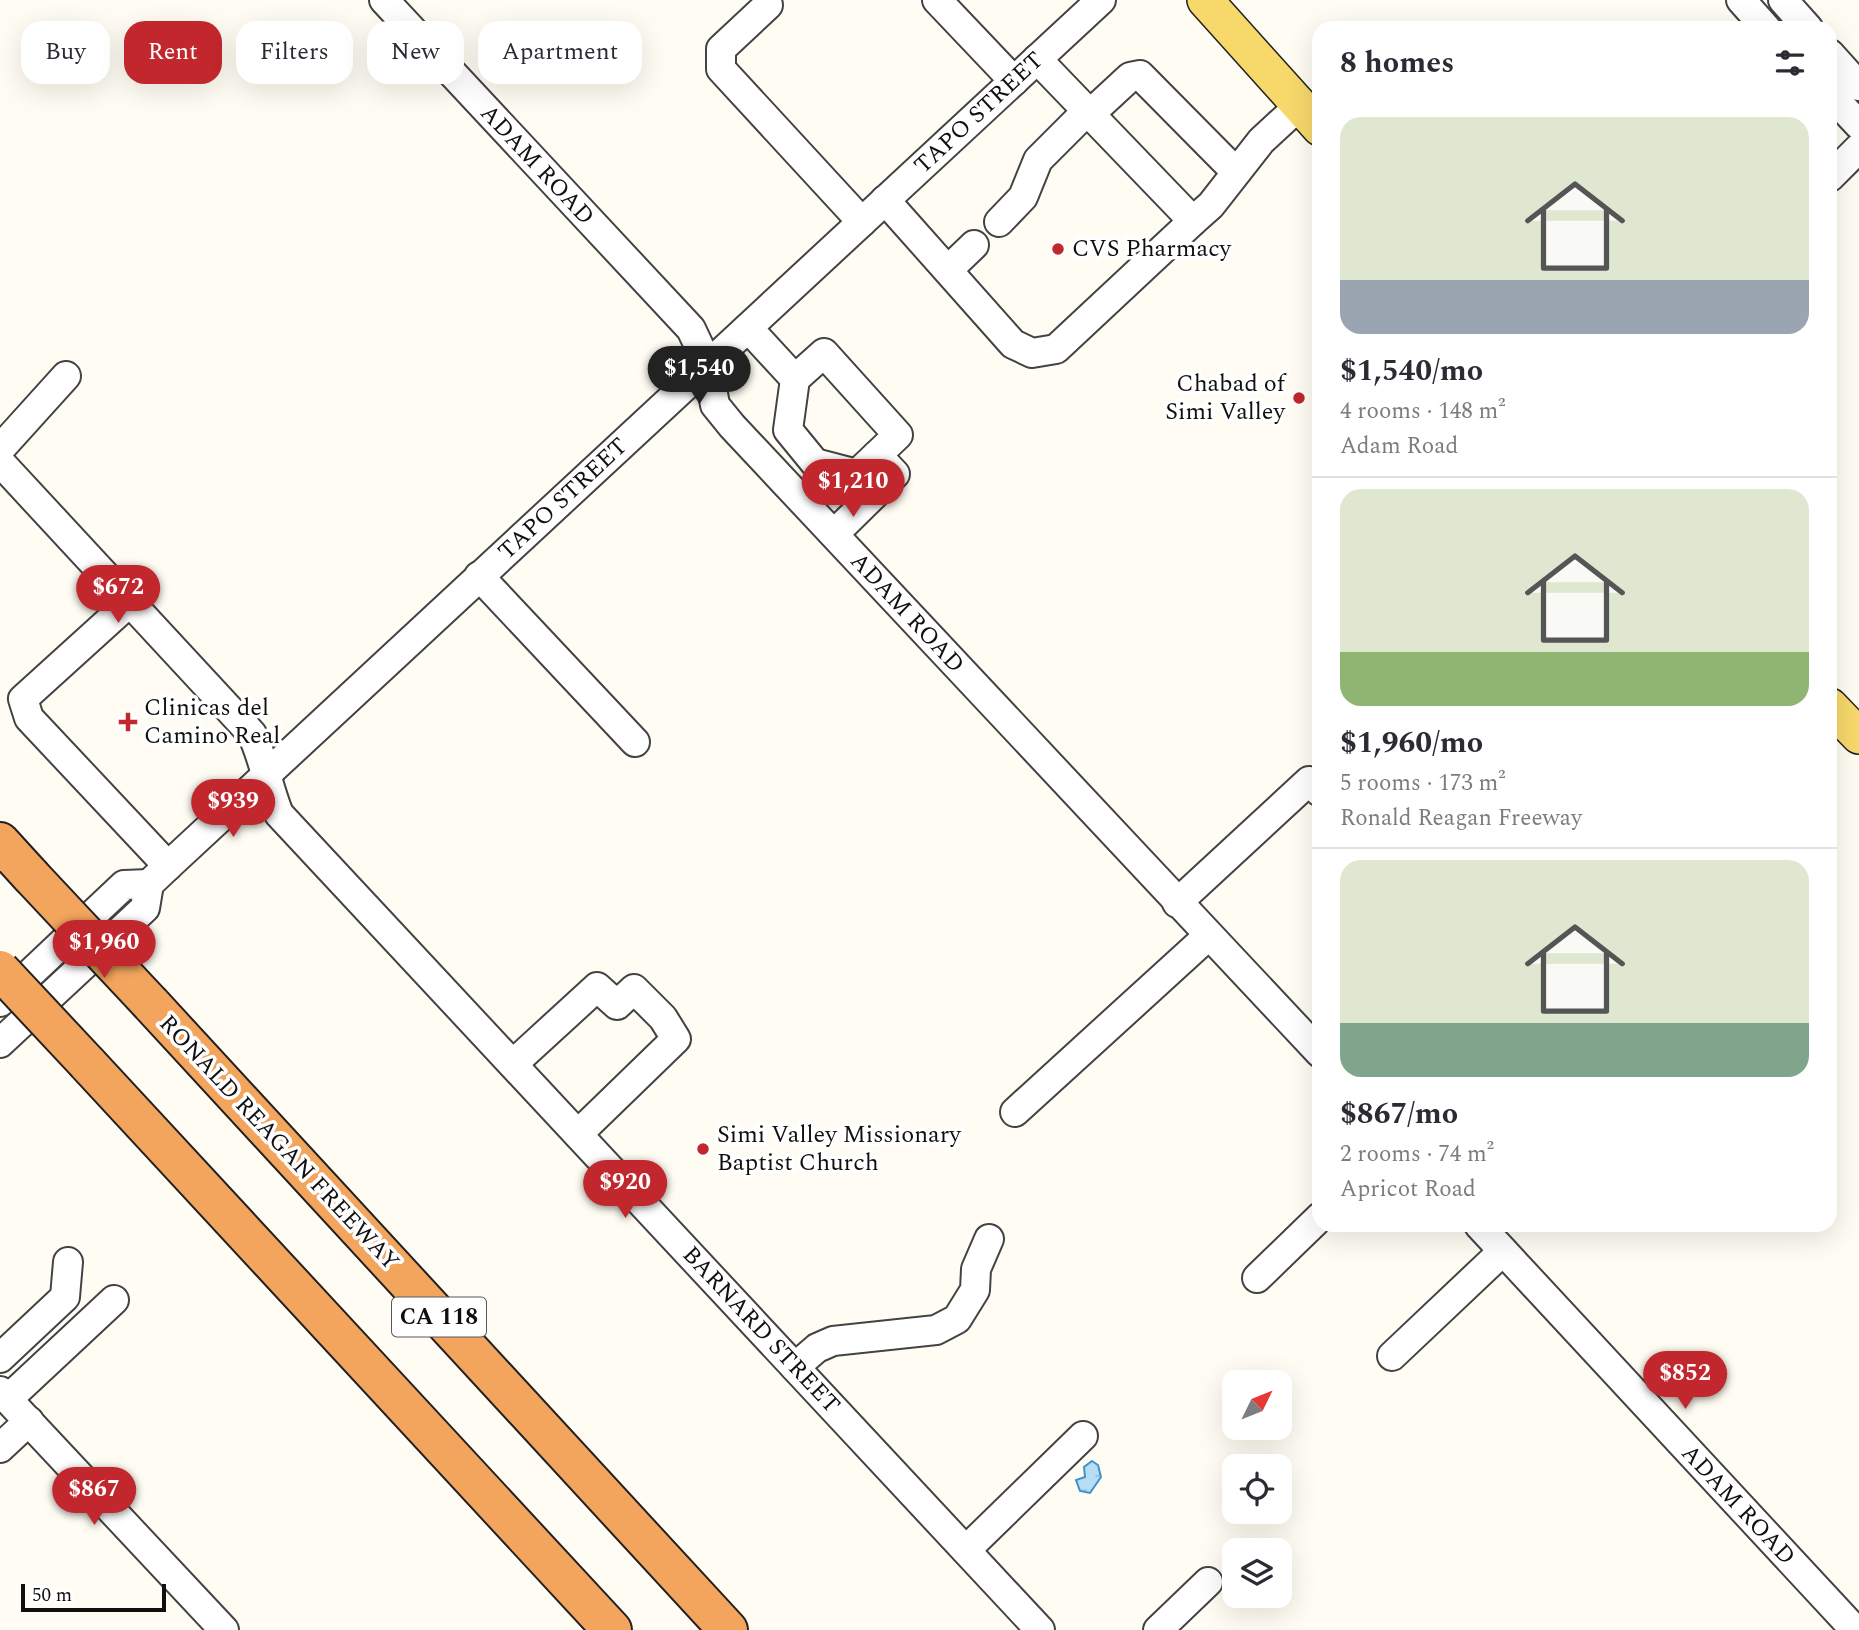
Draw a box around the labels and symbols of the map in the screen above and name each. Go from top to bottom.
street label: TAPO STREET [906,43,1052,183]
street label: ADAM ROAD [471,96,603,234]
place label: CVS Pharmacy [1072,231,1233,267]
marker: CVS Pharmacy [1050,241,1066,257]
pin: $1,540 [642,346,756,406]
place label: Chabad of Simi Valley [1165,366,1287,430]
marker: Chabad of Simi Valley [1291,390,1307,406]
street label: TAPO STREET [490,429,636,569]
pin: $1,210 [796,460,910,519]
street label: ADAM ROAD [841,544,973,682]
pin: $672 [77,566,159,625]
place label: Clinicas del Camino Real [144,690,280,754]
marker: Clinicas del Camino Real [118,712,138,732]
pin: $939 [192,780,274,839]
pin: $1,960 [47,920,161,980]
street label: RONALD REAGAN FREEWAY [150,1007,408,1279]
place label: Simi Valley Missionary Baptist Church [717,1117,962,1181]
marker: Simi Valley Missionary Baptist Church [695,1141,711,1157]
pin: $920 [584,1160,666,1220]
street label: BARNARD STREET [673,1238,849,1422]
road number: CA 118 [392,1298,486,1336]
pin: $852 [1644,1352,1726,1411]
north arrow [1222,1370,1292,1440]
street label: ADAM ROAD [1672,1436,1804,1574]
pin: $867 [53,1468,135,1527]
scale bar [21,1581,166,1613]

